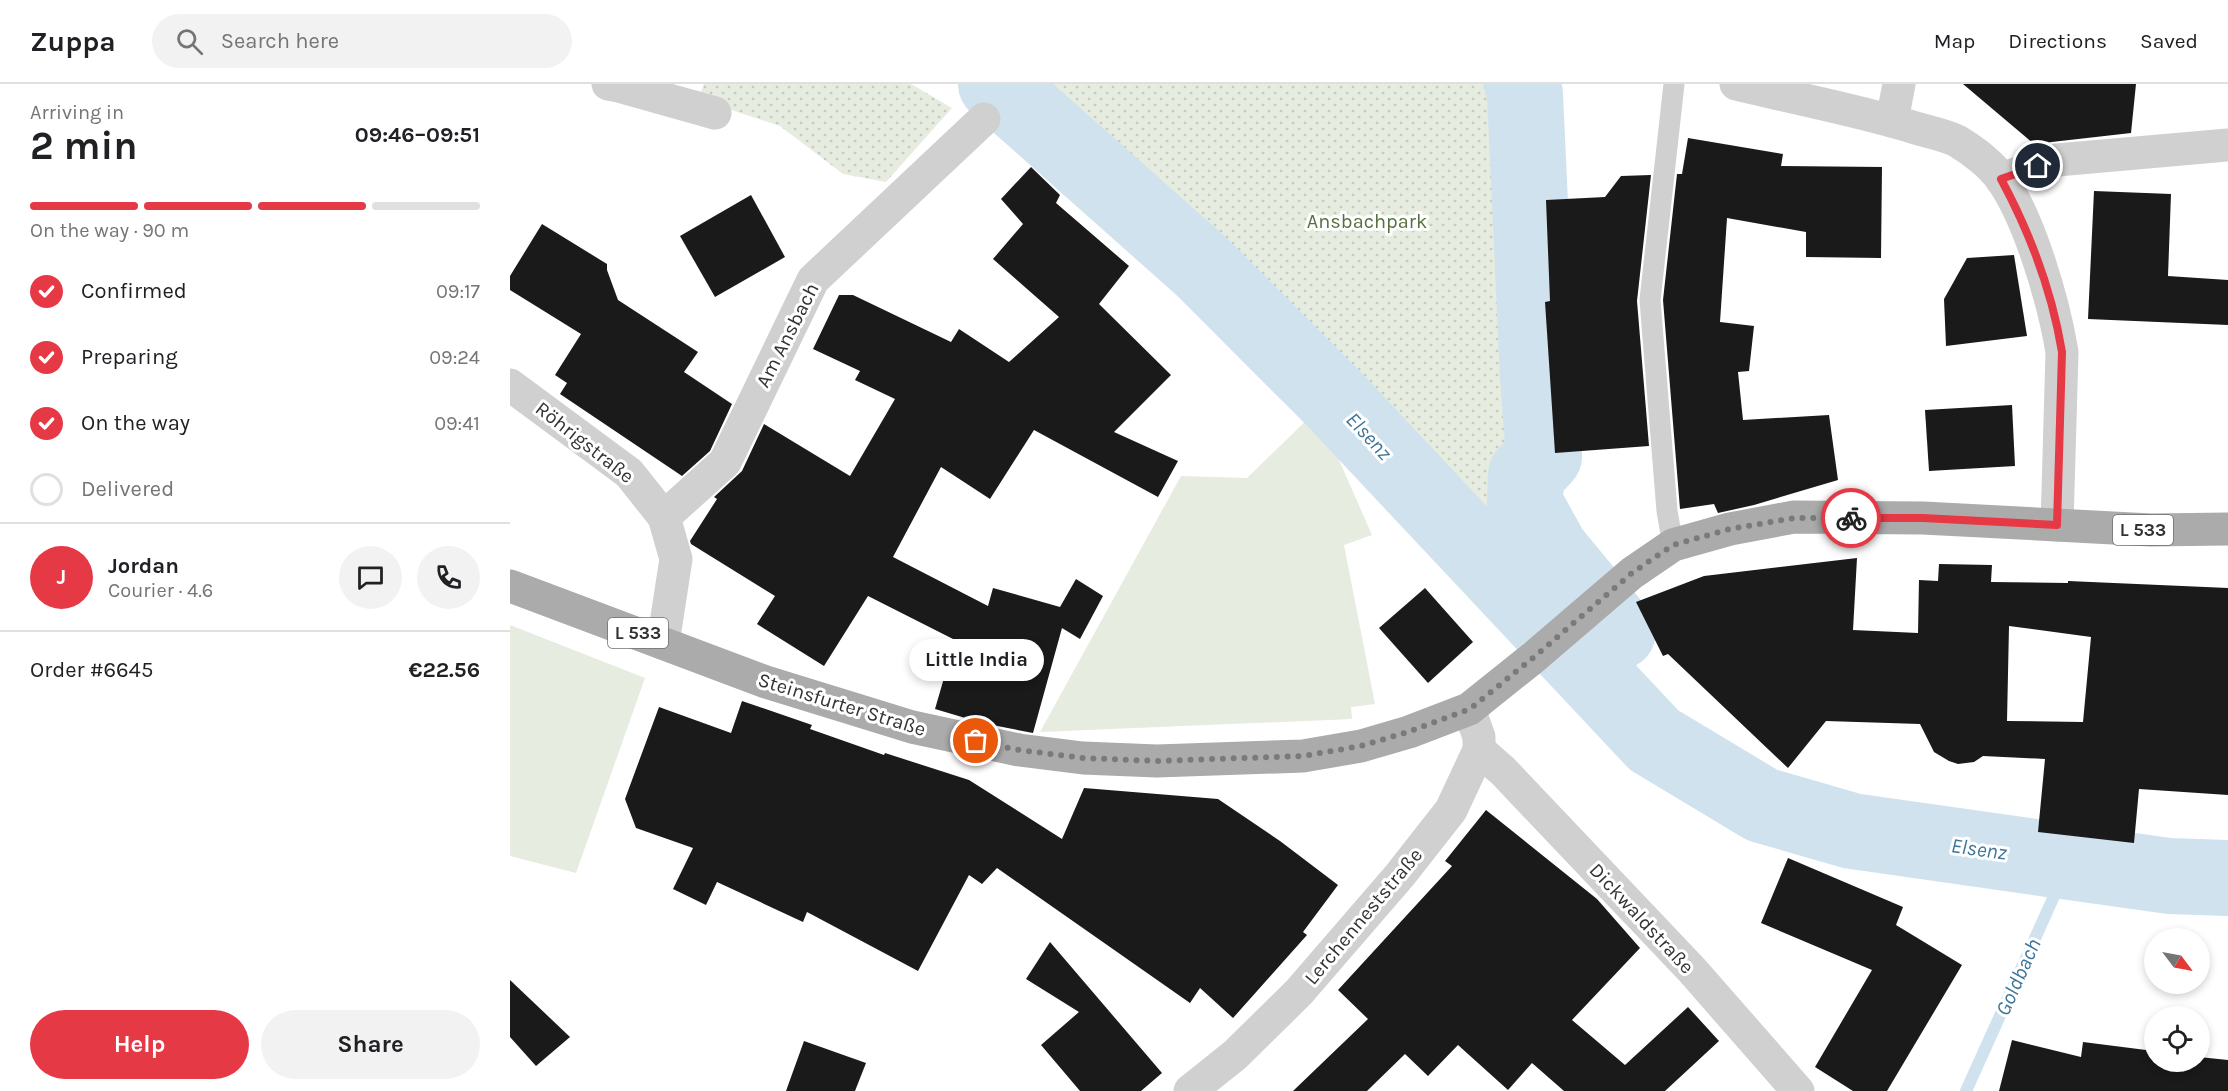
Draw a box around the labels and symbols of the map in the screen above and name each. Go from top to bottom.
pin [2012,140,2063,191]
park label: Ansbachpark [1307,210,1427,233]
street label: Am Ansbach [751,279,824,391]
street label: Röhrigstraße [531,397,638,488]
water label: Elsenz [1341,407,1397,465]
courier [1821,488,1881,548]
road number: L 533 [2113,515,2173,545]
road number: L 533 [608,618,668,648]
callout: Little India [908,639,1044,681]
street label: Steinsfurter Straße [755,668,929,741]
pin [950,715,1001,766]
water label: Elsenz [1950,833,2008,865]
street label: Lerchenneststraße [1300,844,1427,989]
street label: Dickwaldstraße [1585,858,1699,978]
north arrow [2144,928,2210,994]
water label: Goldbach [1990,935,2046,1019]

